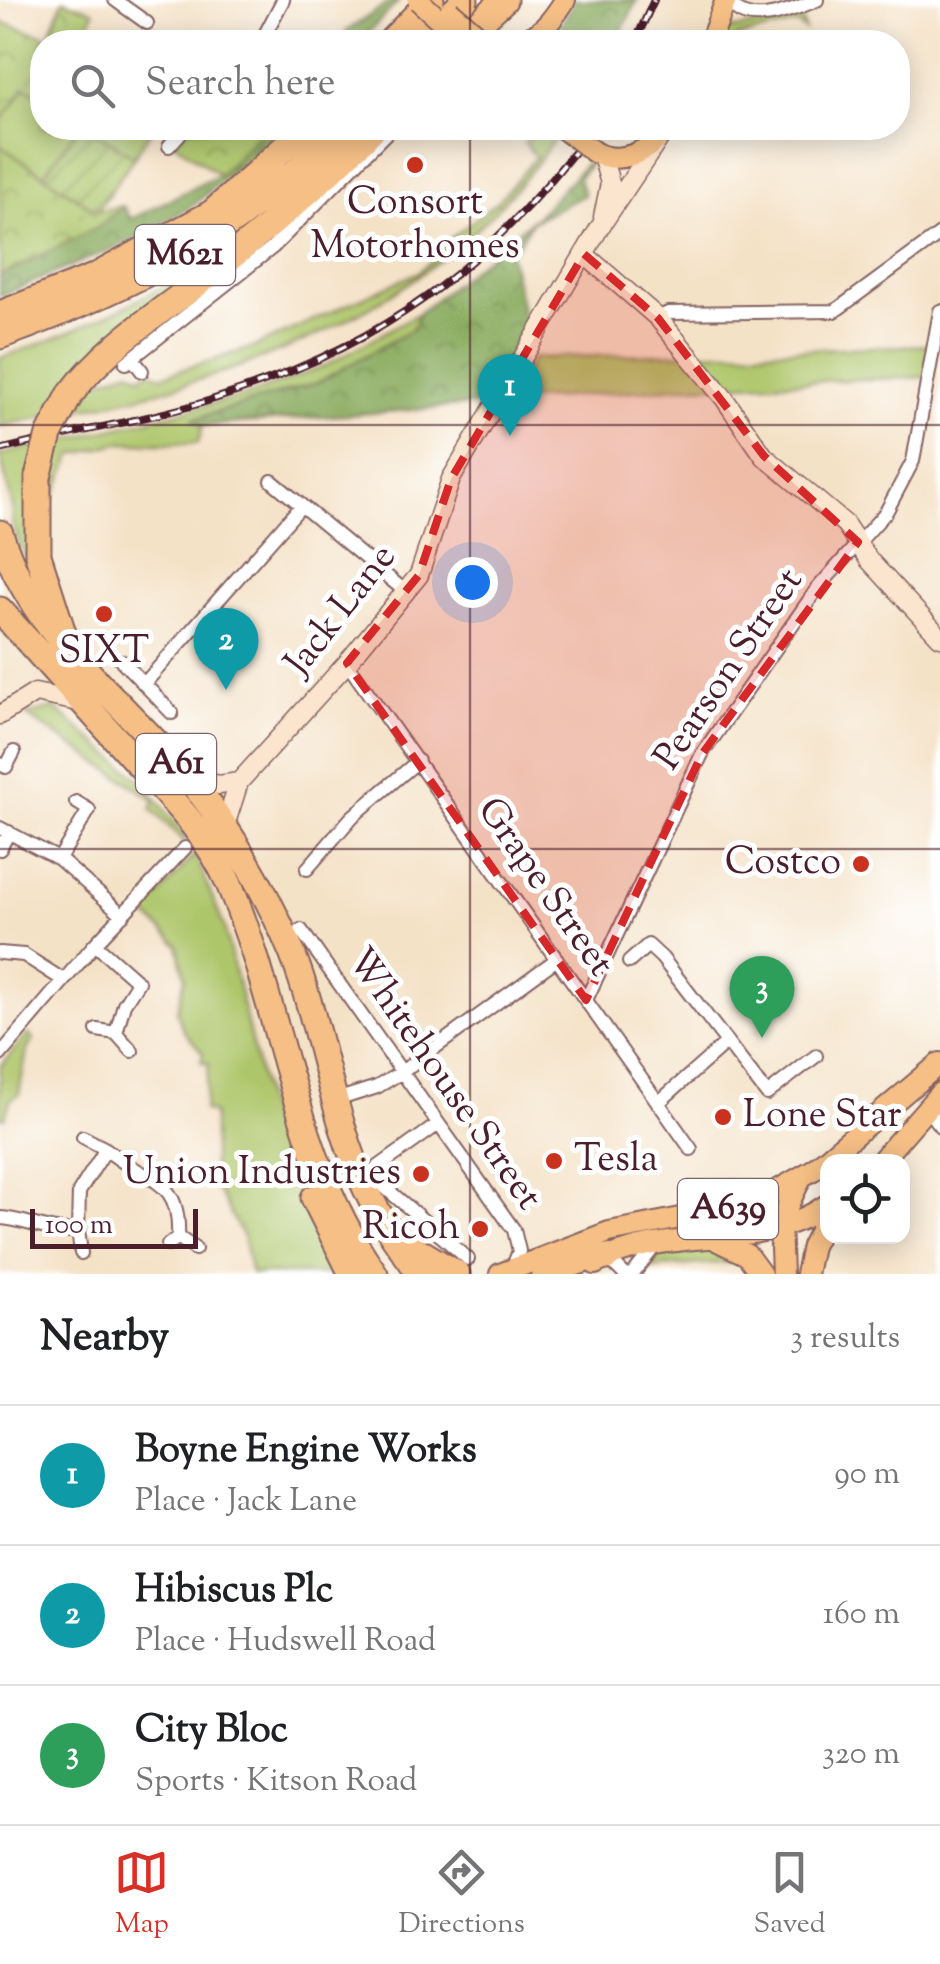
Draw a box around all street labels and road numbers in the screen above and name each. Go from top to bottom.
road number: M621 [135,225,235,285]
street label: Jack Lane [272,534,411,690]
street label: Pearson Street [642,558,818,782]
road number: A61 [136,734,216,794]
street label: Grape Street [462,788,626,988]
street label: Whitehouse Street [332,938,554,1222]
road number: A639 [678,1179,778,1239]

